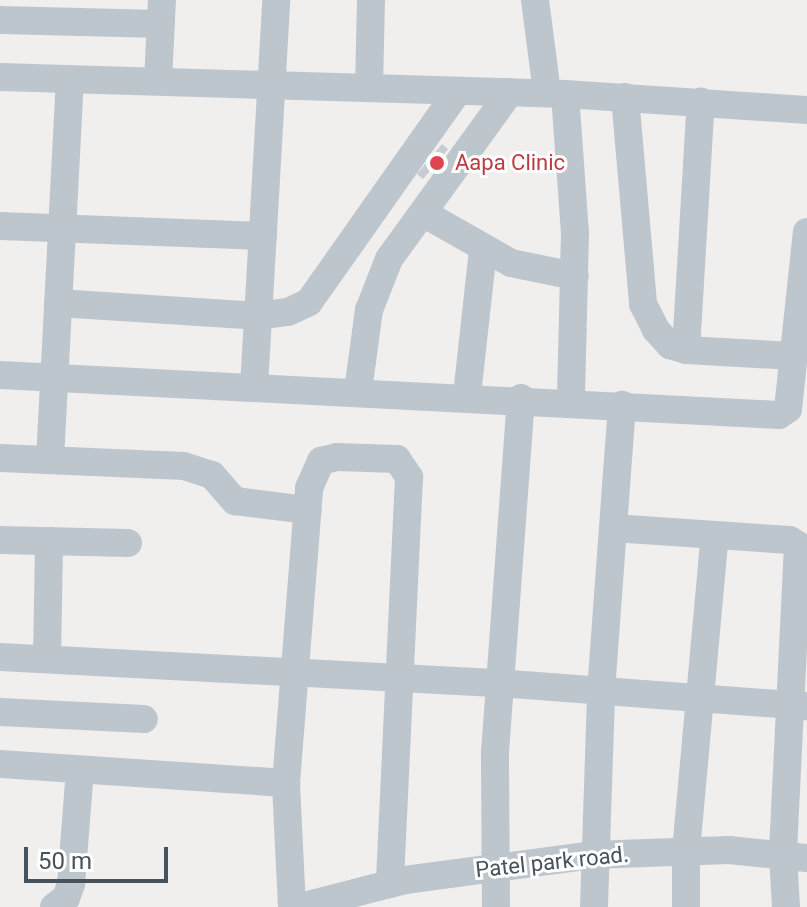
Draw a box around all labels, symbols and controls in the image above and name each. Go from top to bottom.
place label: Aapa Clinic [455,150,565,176]
marker: Aapa Clinic [426,152,448,174]
scale bar [28,831,172,881]
street label: Patel park road. [474,841,630,883]
text: 50 m [38,847,92,875]

